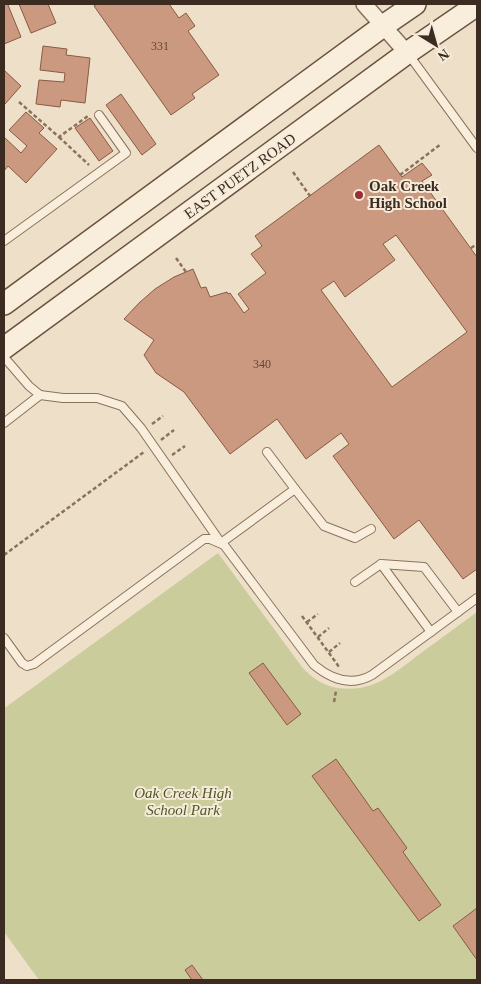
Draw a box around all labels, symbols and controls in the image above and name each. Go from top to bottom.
north arrow [411,20,461,70]
house number: 331 [151,39,169,53]
text: N [435,46,452,64]
street label: EAST PUETZ ROAD [181,130,299,222]
place label: Oak Creek High School [369,178,447,211]
marker: Oak Creek High School [353,189,365,201]
house number: 340 [253,357,271,371]
park label: Oak Creek High School Park [134,785,232,818]

